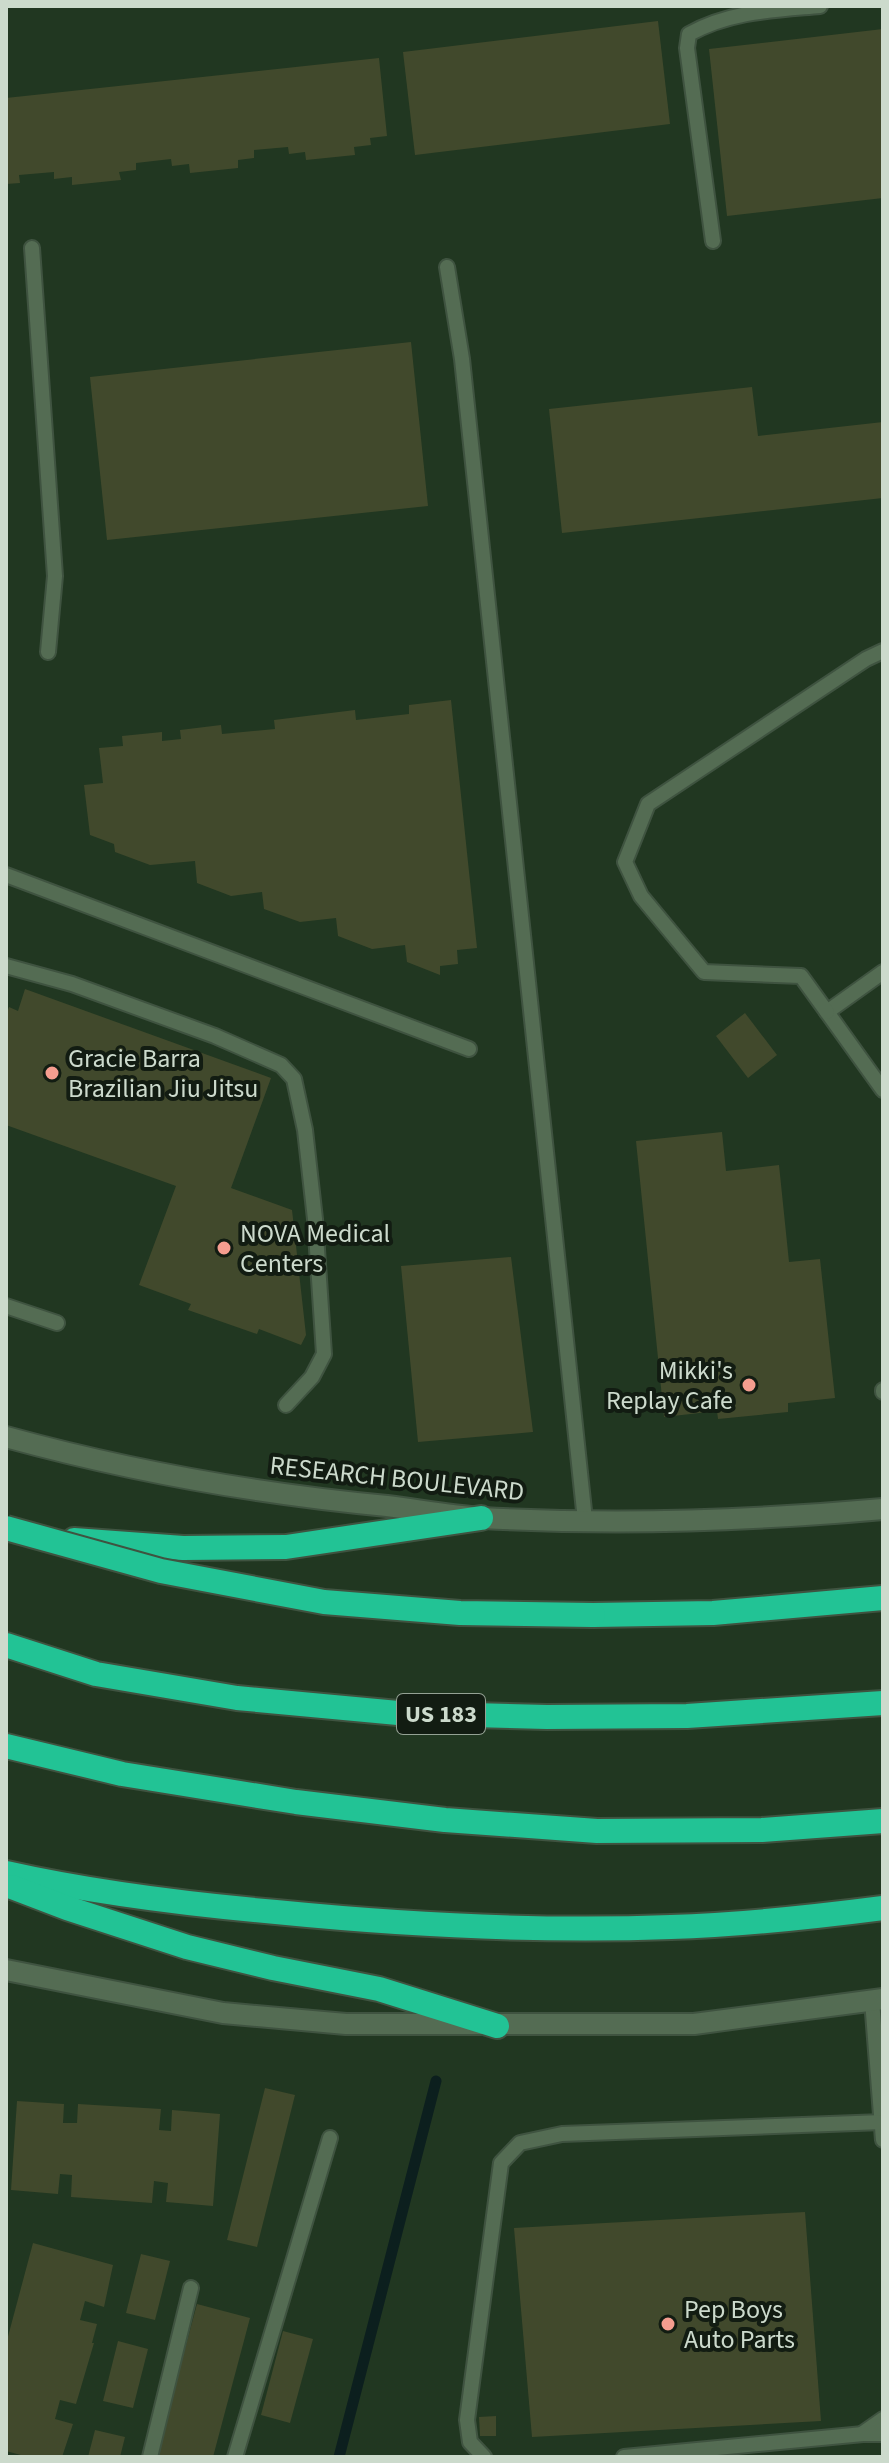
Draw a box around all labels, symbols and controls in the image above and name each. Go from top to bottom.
place label: Gracie Barra Brazilian Jiu Jitsu [68,1040,258,1107]
marker: Gracie Barra Brazilian Jiu Jitsu [43,1064,61,1082]
place label: NOVA Medical Centers [240,1215,390,1282]
marker: NOVA Medical Centers [215,1239,233,1257]
place label: Mikki's Replay Cafe [606,1352,733,1419]
marker: Mikki's Replay Cafe [740,1376,758,1394]
street label: RESEARCH BOULEVARD [268,1447,526,1510]
road number: US 183 [397,1694,485,1734]
place label: Pep Boys Auto Parts [684,2291,795,2358]
marker: Pep Boys Auto Parts [659,2315,677,2333]

